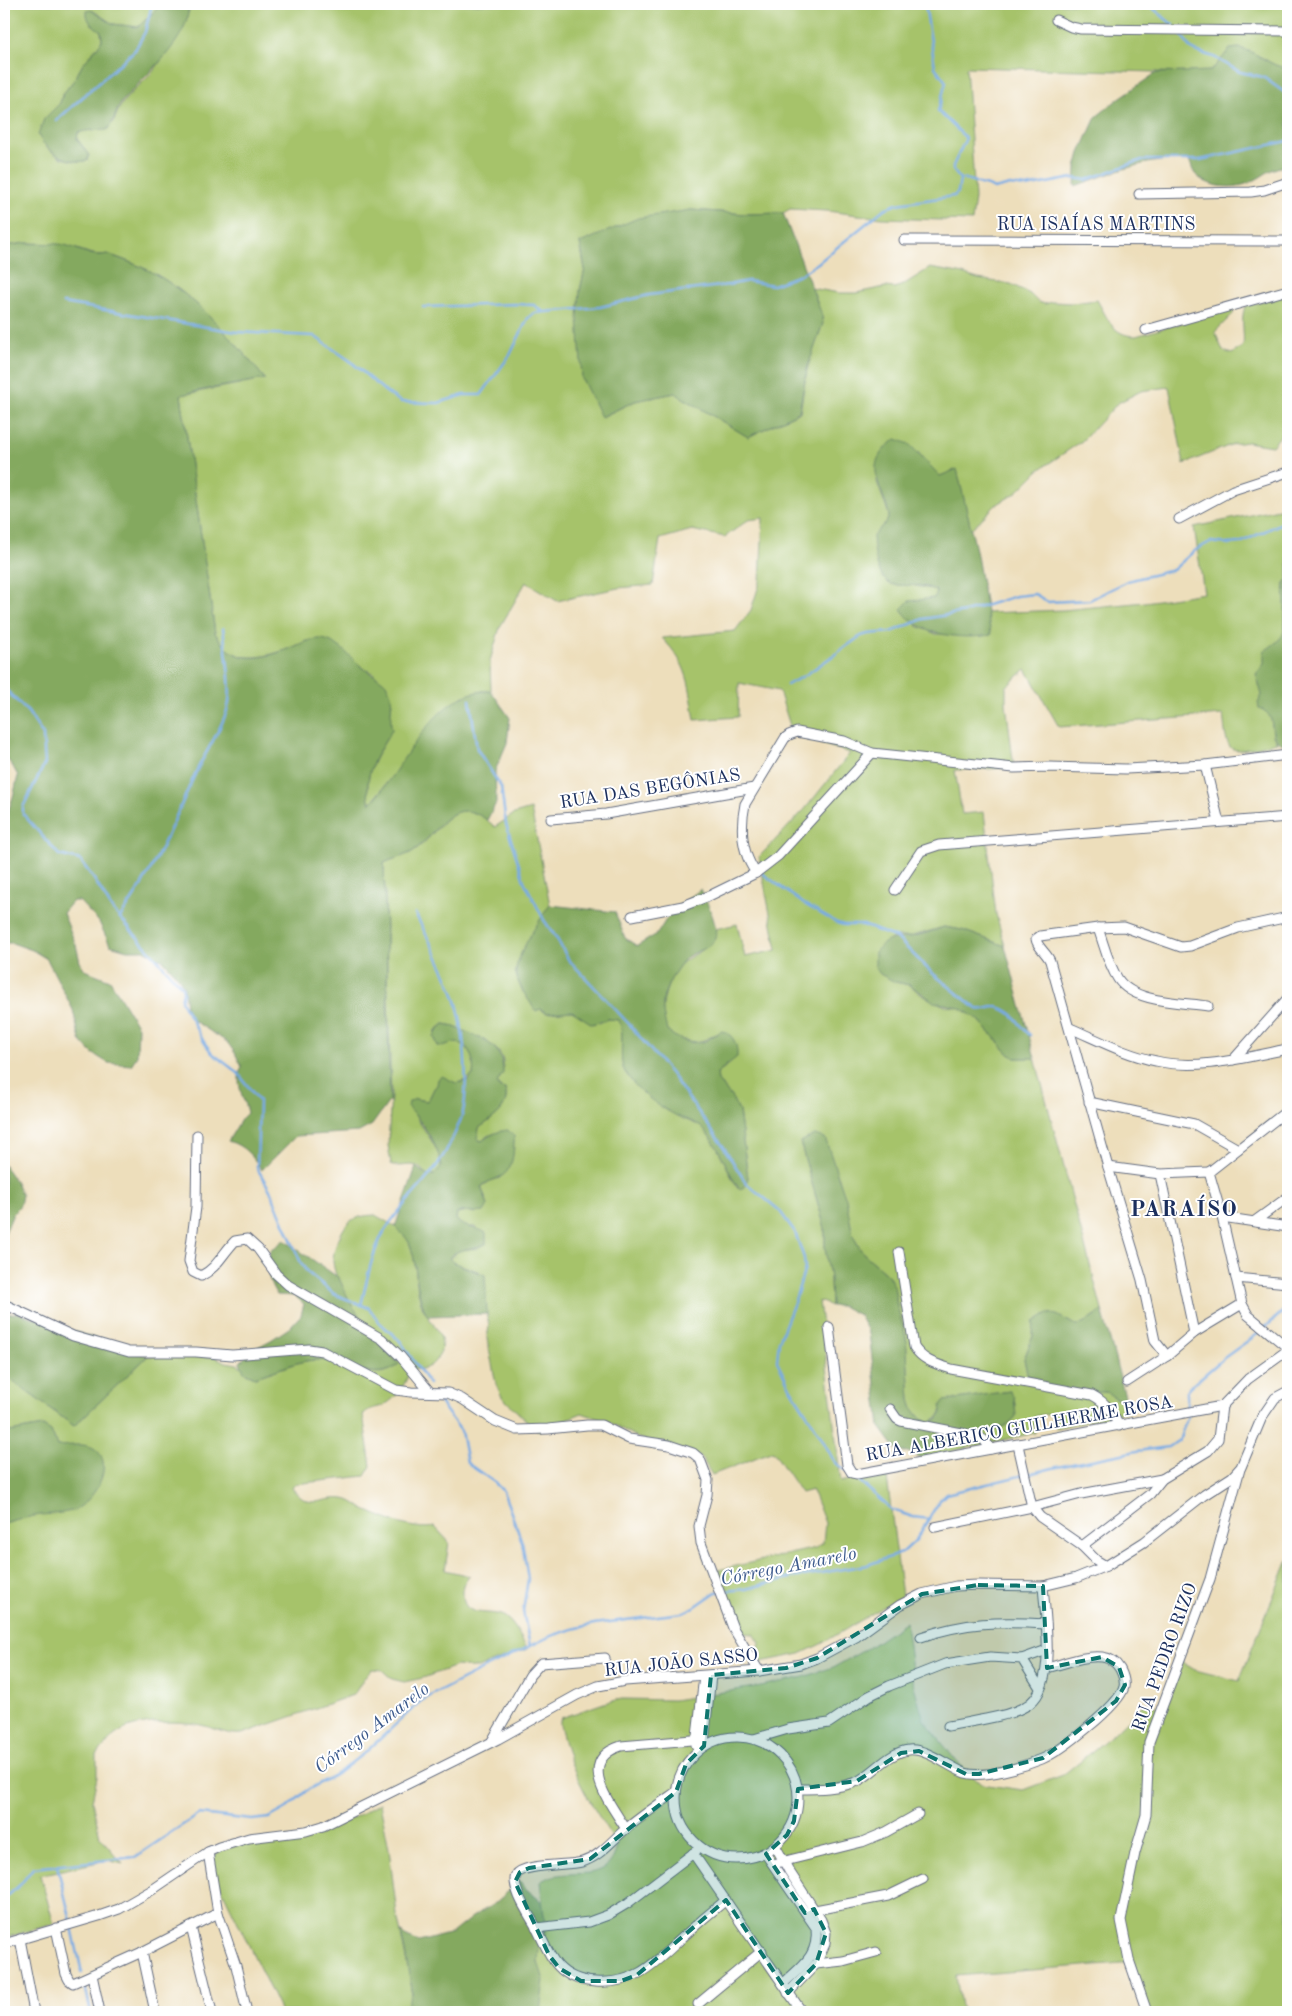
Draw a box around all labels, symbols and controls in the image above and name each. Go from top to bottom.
street label: RUA ISAÍAS MARTINS [997,212,1195,234]
street label: RUA DAS BEGÔNIAS [558,762,742,812]
district label: PARAÍSO [1130,1194,1238,1221]
street label: RUA ALBERICO GUILHERME ROSA [864,1393,1175,1465]
water label: Córrego Amarelo [719,1545,858,1590]
street label: RUA PEDRO RIZO [1130,1581,1200,1734]
street label: RUA JOÃO SASSO [603,1642,759,1680]
water label: Córrego Amarelo [312,1680,434,1778]

